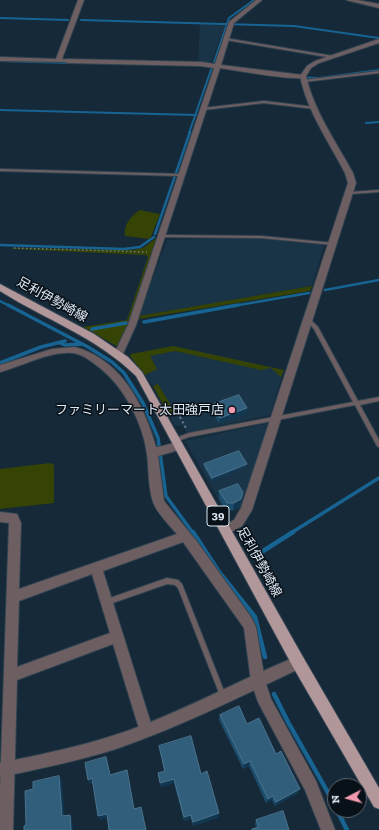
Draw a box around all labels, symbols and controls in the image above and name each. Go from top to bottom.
street label: 足利伊勢崎線 [14,274,90,326]
place label: ファミリーマート太田強戸店 [55,402,224,418]
marker: ファミリーマート太田強戸店 [227,405,237,415]
road number: 39 [207,506,229,526]
street label: 足利伊勢崎線 [233,524,285,600]
north arrow [327,778,367,818]
text: N [329,794,342,804]

